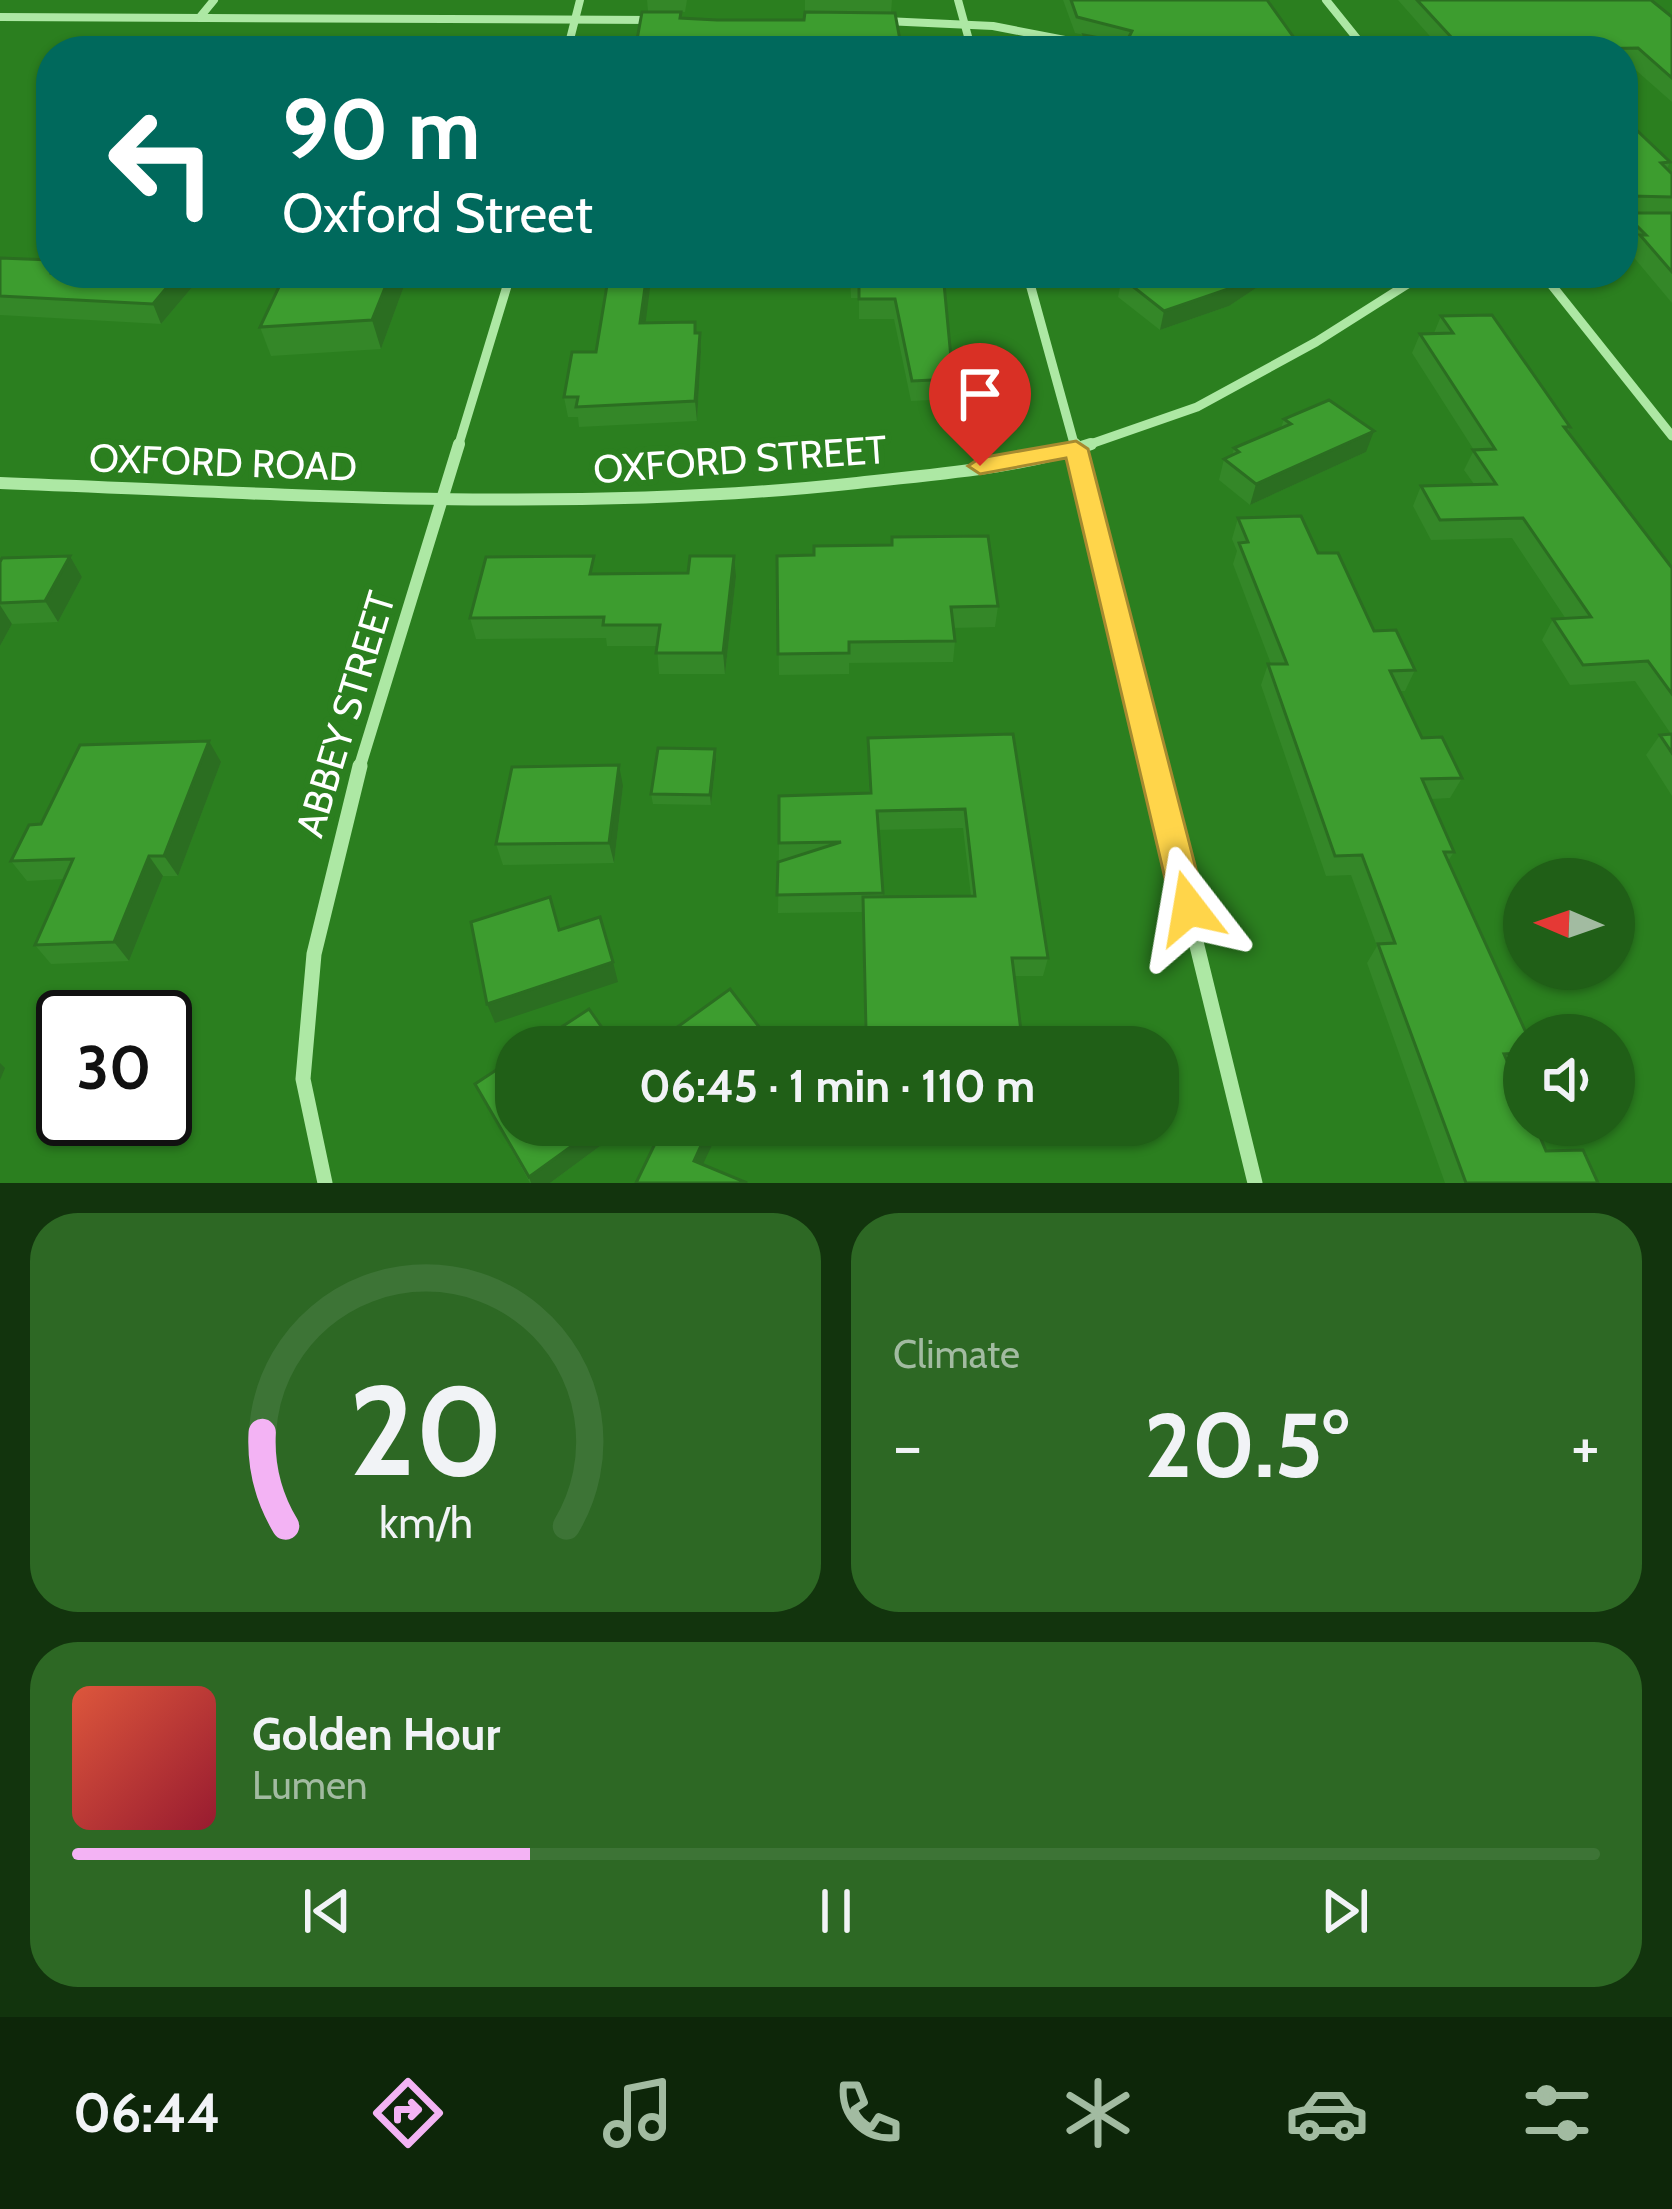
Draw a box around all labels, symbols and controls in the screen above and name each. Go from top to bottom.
text: 90 m [282,78,480,180]
icon: left [84,84,240,240]
text: Oxford Street [282,180,593,246]
pin [929,343,1031,466]
icon: arrive [947,361,1013,427]
street label: OXFORD STREET [592,425,888,493]
street label: OXFORD ROAD [88,433,358,491]
street label: ABBEY STREET [285,585,405,843]
position arrow [1126,845,1252,971]
north arrow [1503,858,1635,990]
map controls [1503,858,1635,1146]
speed limit sign: 30 [36,990,192,1146]
button: sound [1503,1014,1635,1146]
text: 06:45 · 1 min · 110 m [639,1059,1035,1113]
text: Climate [893,1330,1020,1378]
text: 20 [348,1355,503,1506]
text: 20.5° [1144,1390,1349,1500]
text: − [893,1405,922,1486]
text: + [1571,1405,1600,1486]
text: km/h [379,1496,472,1548]
text: Golden Hour [252,1707,500,1761]
text: Lumen [252,1761,368,1809]
icon: previous [294,1878,360,1944]
icon: pause [803,1878,869,1944]
icon: next [1312,1878,1378,1944]
icon: directions [366,2071,450,2155]
icon: music [596,2071,680,2155]
icon: phone [826,2071,910,2155]
icon: climate [1056,2071,1140,2155]
icon: car [1285,2071,1369,2155]
icon: filters [1515,2071,1599,2155]
text: 06:44 [73,2080,220,2146]

